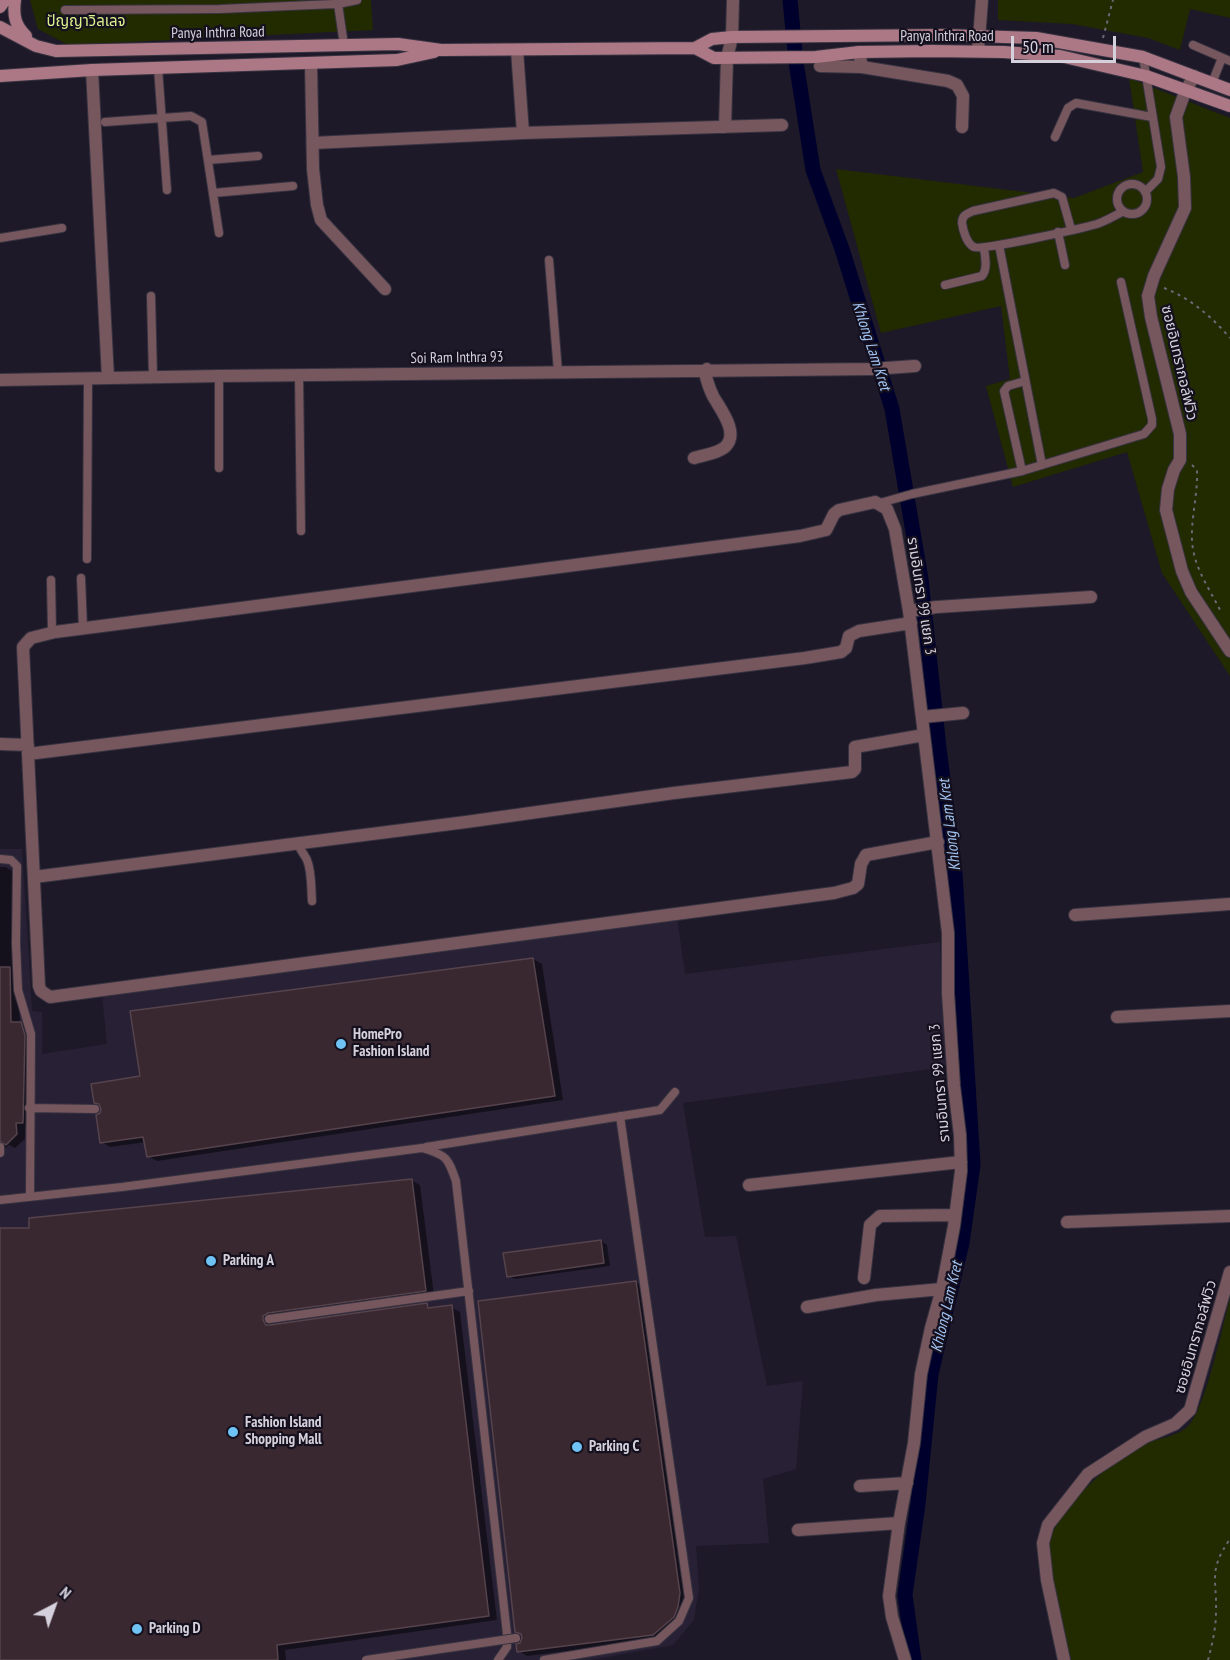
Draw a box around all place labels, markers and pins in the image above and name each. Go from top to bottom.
place label: HomePro Fashion Island [353,1026,429,1061]
marker: HomePro Fashion Island [334,1037,348,1051]
place label: Parking A [223,1252,274,1270]
marker: Parking A [204,1254,218,1268]
place label: Fashion Island Shopping Mall [245,1414,322,1449]
marker: Fashion Island Shopping Mall [226,1425,240,1439]
place label: Parking C [589,1438,639,1456]
marker: Parking C [570,1440,584,1454]
place label: Parking D [149,1620,200,1638]
marker: Parking D [130,1622,144,1636]

